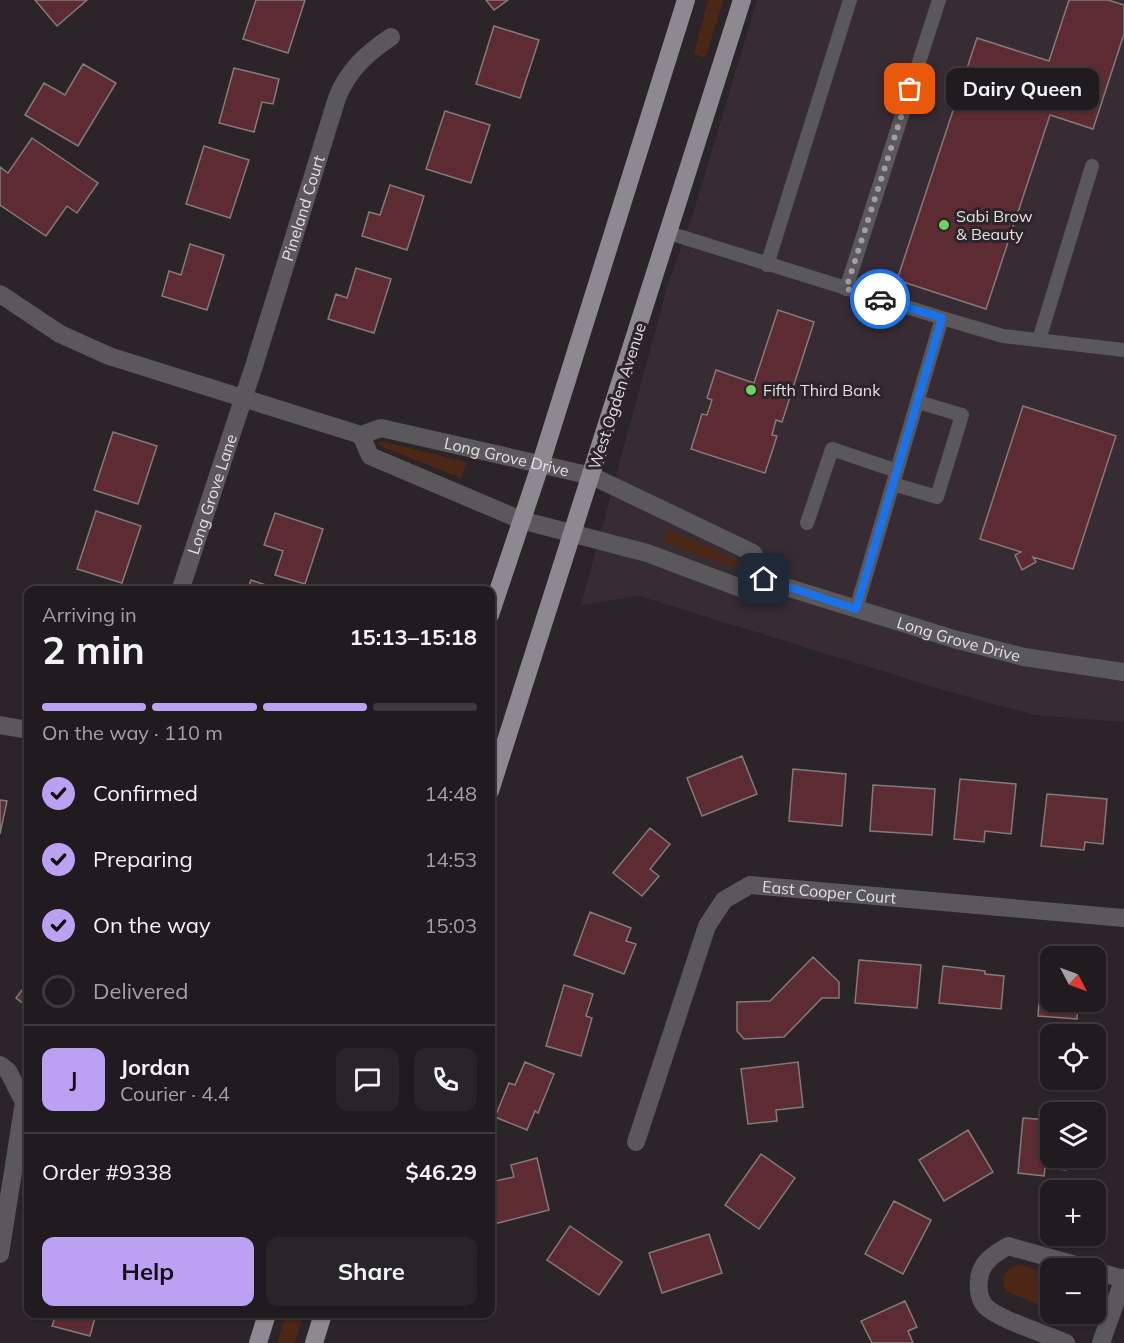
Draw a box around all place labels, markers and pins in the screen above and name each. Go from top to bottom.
pin [884,63,935,114]
callout: Dairy Queen [946,68,1099,110]
place label: Sabi Brow & Beauty [956,206,1033,244]
marker: Sabi Brow & Beauty [937,218,951,232]
place label: Fifth Third Bank [763,380,881,400]
marker: Fifth Third Bank [744,383,758,397]
pin [738,553,789,604]

